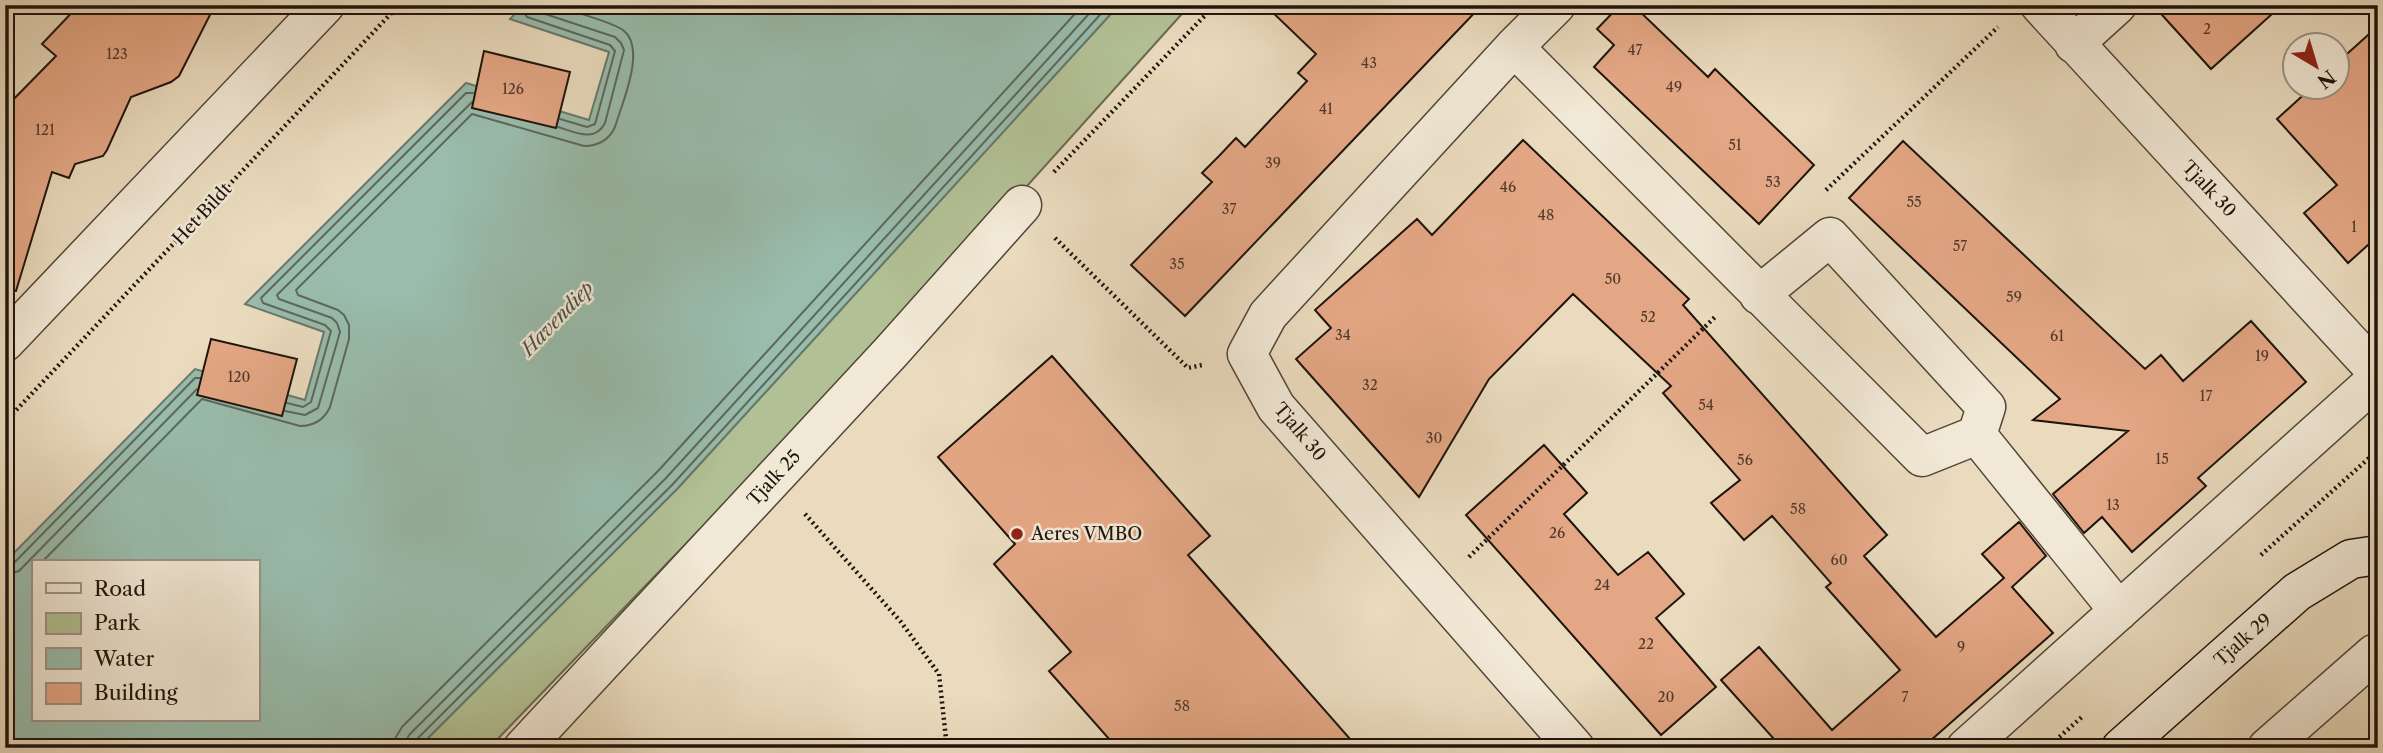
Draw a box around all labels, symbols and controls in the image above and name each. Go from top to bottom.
house number: 2 [2203,20,2211,38]
north arrow [2282,32,2352,102]
house number: 47 [1628,41,1643,59]
house number: 123 [106,45,128,63]
house number: 43 [1361,54,1377,72]
text: N [2313,65,2340,93]
house number: 49 [1666,78,1682,96]
house number: 126 [502,80,524,98]
house number: 41 [1319,100,1333,118]
house number: 121 [35,121,55,139]
house number: 51 [1728,136,1742,154]
house number: 39 [1265,154,1281,172]
street label: Tjalk 30 [2177,156,2241,222]
house number: 53 [1765,173,1781,191]
street label: Het Bildt [168,178,237,250]
house number: 46 [1500,178,1516,196]
house number: 55 [1906,193,1922,211]
house number: 37 [1222,200,1236,218]
house number: 48 [1538,206,1554,224]
house number: 1 [2351,218,2357,236]
house number: 57 [1953,237,1967,255]
house number: 35 [1169,255,1185,273]
house number: 50 [1605,270,1621,288]
water label: Havendiep [515,276,599,362]
house number: 59 [2006,288,2022,306]
house number: 52 [1640,308,1656,326]
house number: 34 [1335,326,1351,344]
house number: 61 [2050,327,2064,345]
house number: 19 [2255,347,2269,365]
house number: 120 [228,368,251,386]
house number: 32 [1362,376,1378,394]
house number: 17 [2200,387,2212,405]
house number: 54 [1698,396,1714,414]
street label: Tjalk 30 [1269,398,1331,466]
house number: 30 [1426,429,1442,447]
street label: Tjalk 25 [743,446,805,510]
house number: 15 [2155,450,2169,468]
house number: 56 [1737,451,1753,469]
house number: 13 [2106,496,2120,514]
house number: 58 [1790,500,1806,518]
place label: Aeres VMBO [1030,523,1142,545]
house number: 26 [1549,524,1565,542]
marker: Aeres VMBO [1009,526,1025,542]
house number: 60 [1830,551,1848,569]
legend [32,560,259,722]
text: Road [94,576,146,601]
house number: 24 [1594,576,1610,594]
street label: Tjalk 29 [2210,609,2276,671]
text: Park [94,610,140,635]
house number: 22 [1638,635,1654,653]
house number: 9 [1957,638,1965,656]
text: Water [93,646,154,671]
text: Building [94,680,179,705]
house number: 20 [1658,688,1675,706]
house number: 7 [1902,688,1909,706]
house number: 58 [1174,697,1190,715]

